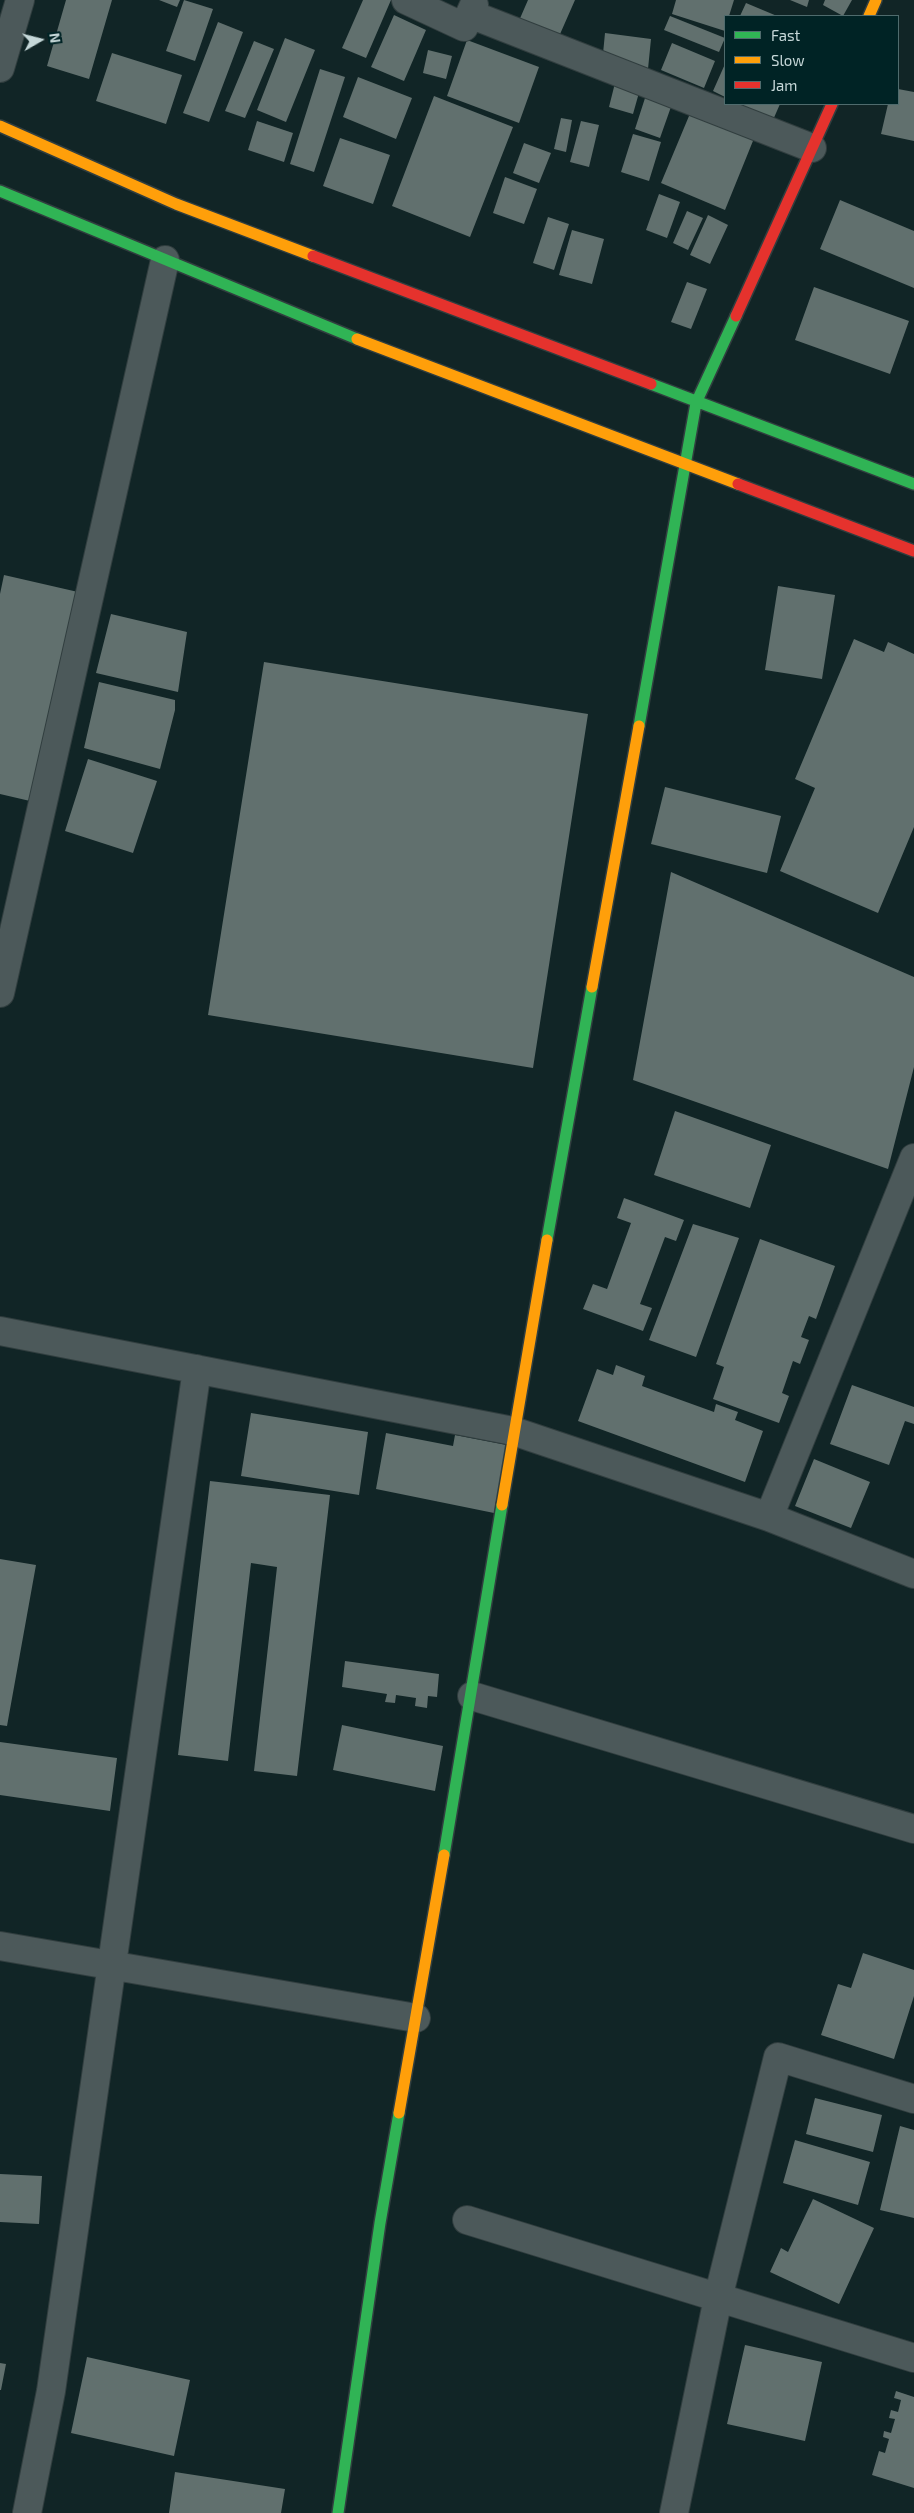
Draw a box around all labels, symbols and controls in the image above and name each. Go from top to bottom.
north arrow [15,15,65,65]
legend [724,15,899,105]
text: Fast [771,26,800,44]
text: N [46,32,64,44]
text: Slow [771,51,805,69]
text: Jam [771,76,797,94]

